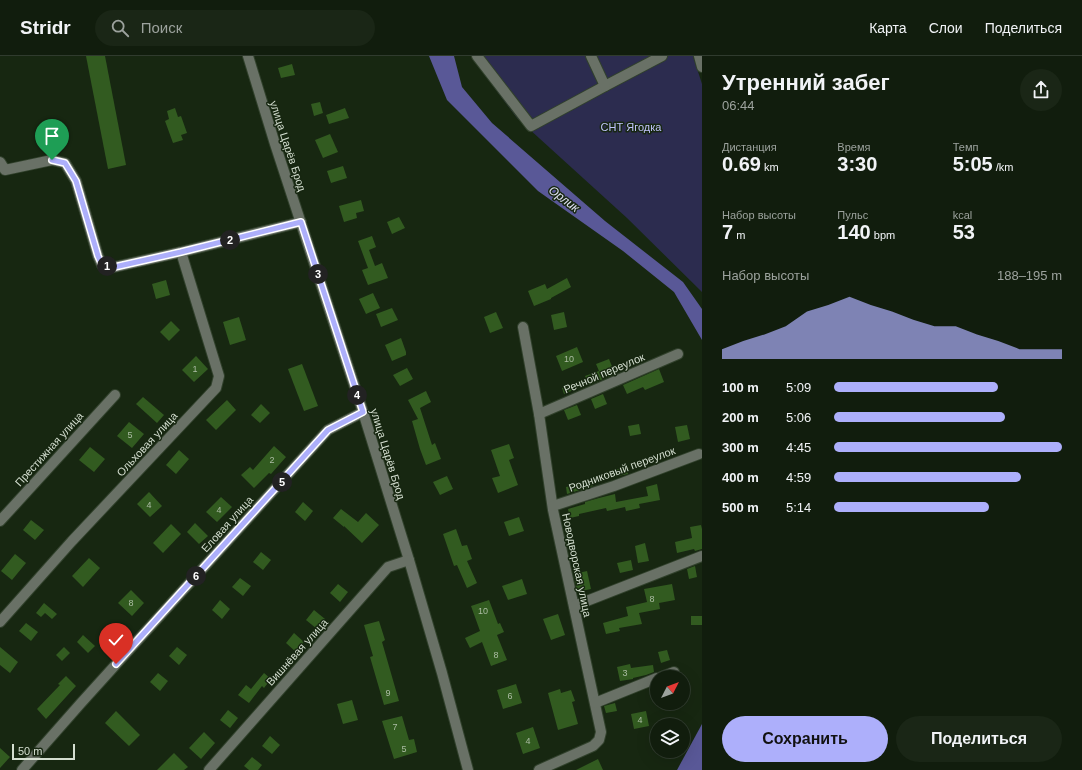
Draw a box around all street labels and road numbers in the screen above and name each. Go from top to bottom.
street label: улица Царёв Брод [268,99,308,193]
street label: Речной переулок [562,350,646,395]
street label: улица Царёв Брод [368,407,408,502]
street label: Престижная улица [13,409,86,489]
street label: Ольховая улица [114,409,180,479]
street label: Родниковый переулок [567,444,677,494]
street label: Еловая улица [199,493,256,554]
street label: Новодворская улица [560,512,594,619]
street label: Вишнёвая улица [264,616,331,688]

